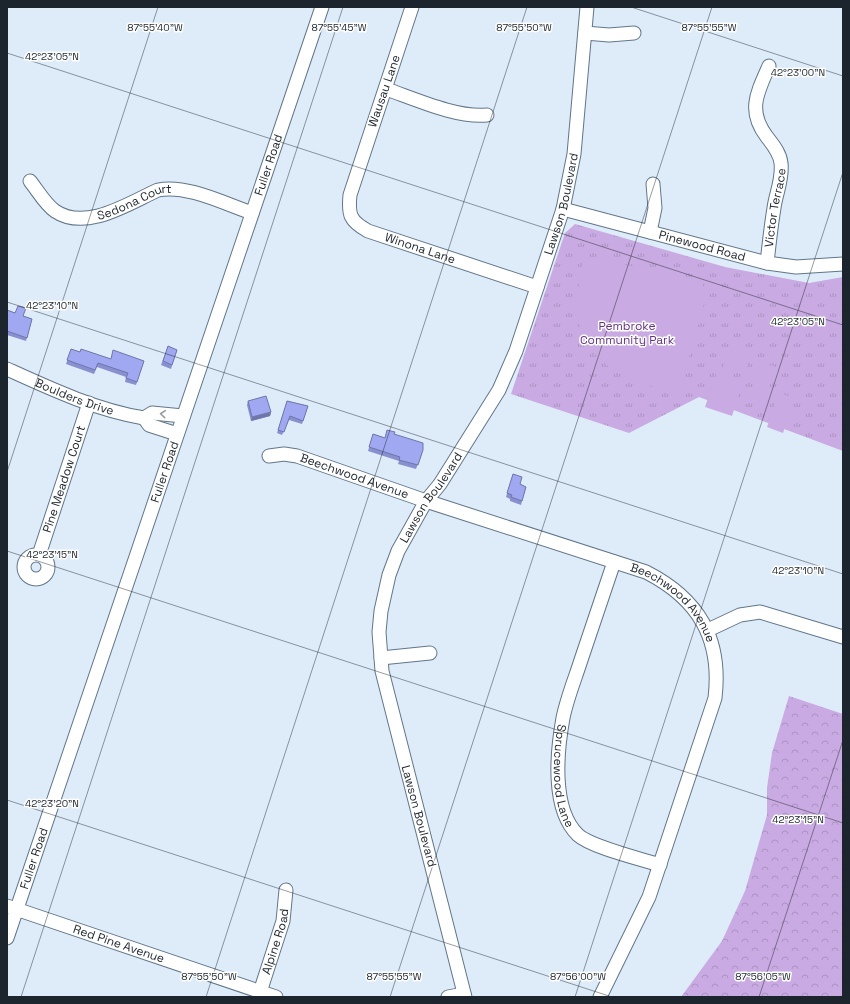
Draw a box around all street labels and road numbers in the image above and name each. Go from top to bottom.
street label: Wausau Lane [364,53,404,129]
street label: Fuller Road [251,132,286,198]
street label: Lawson Boulevard [540,152,582,257]
street label: Victor Terrace [761,168,789,248]
street label: Sedona Court [95,181,171,224]
street label: Pinewood Road [657,227,747,265]
street label: Winona Lane [383,229,458,267]
street label: Boulders Drive [32,375,116,419]
street label: Pine Meadow Court [39,423,89,535]
street label: Fuller Road [147,439,183,505]
street label: Lawson Boulevard [396,449,466,546]
street label: Beechwood Avenue [298,450,411,502]
street label: Beechwood Avenue [628,559,719,644]
street label: Sprucewood Lane [550,723,578,830]
street label: Lawson Boulevard [398,763,440,869]
street label: Fuller Road [16,826,52,891]
street label: Alpine Road [258,908,292,977]
street label: Red Pine Avenue [71,921,167,967]

